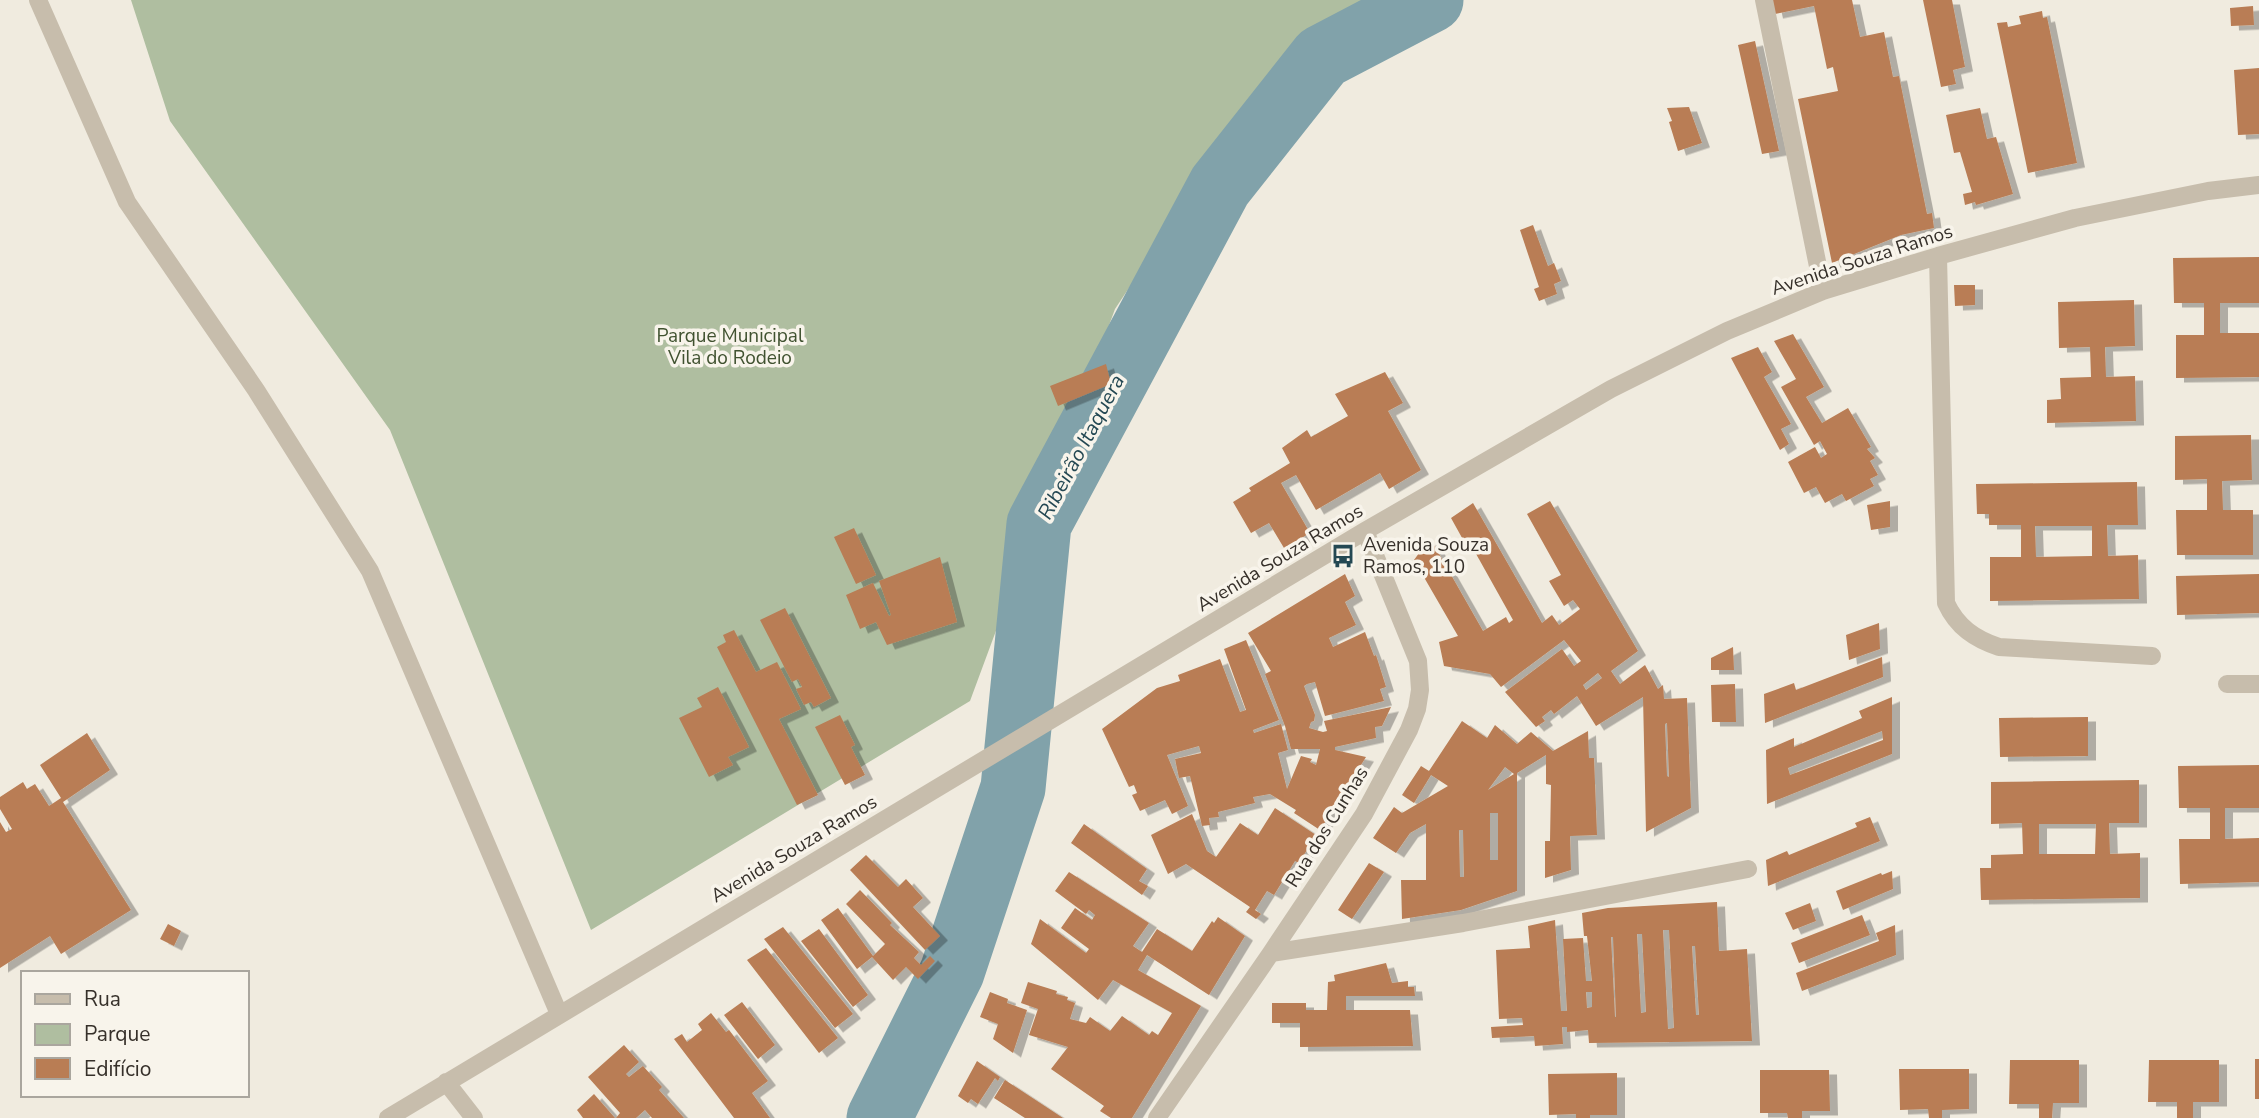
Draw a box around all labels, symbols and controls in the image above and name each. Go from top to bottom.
street label: Avenida Souza Ramos [1768,218,1956,302]
park label: Parque Municipal Vila do Rodeio [656,323,804,371]
water label: Ribeirão Itaquera [1031,370,1131,524]
street label: Avenida Souza Ramos [1192,498,1368,618]
place label: Avenida Souza Ramos, 110 [1363,532,1489,580]
bus stop icon: Avenida Souza Ramos, 110 [1329,542,1357,570]
street label: Rua dos Cunhas [1279,762,1375,892]
street label: Avenida Souza Ramos [706,789,882,909]
legend [21,971,248,1097]
text: Rua [84,985,121,1013]
text: Parque [84,1020,151,1048]
text: Edifício [84,1055,151,1083]

